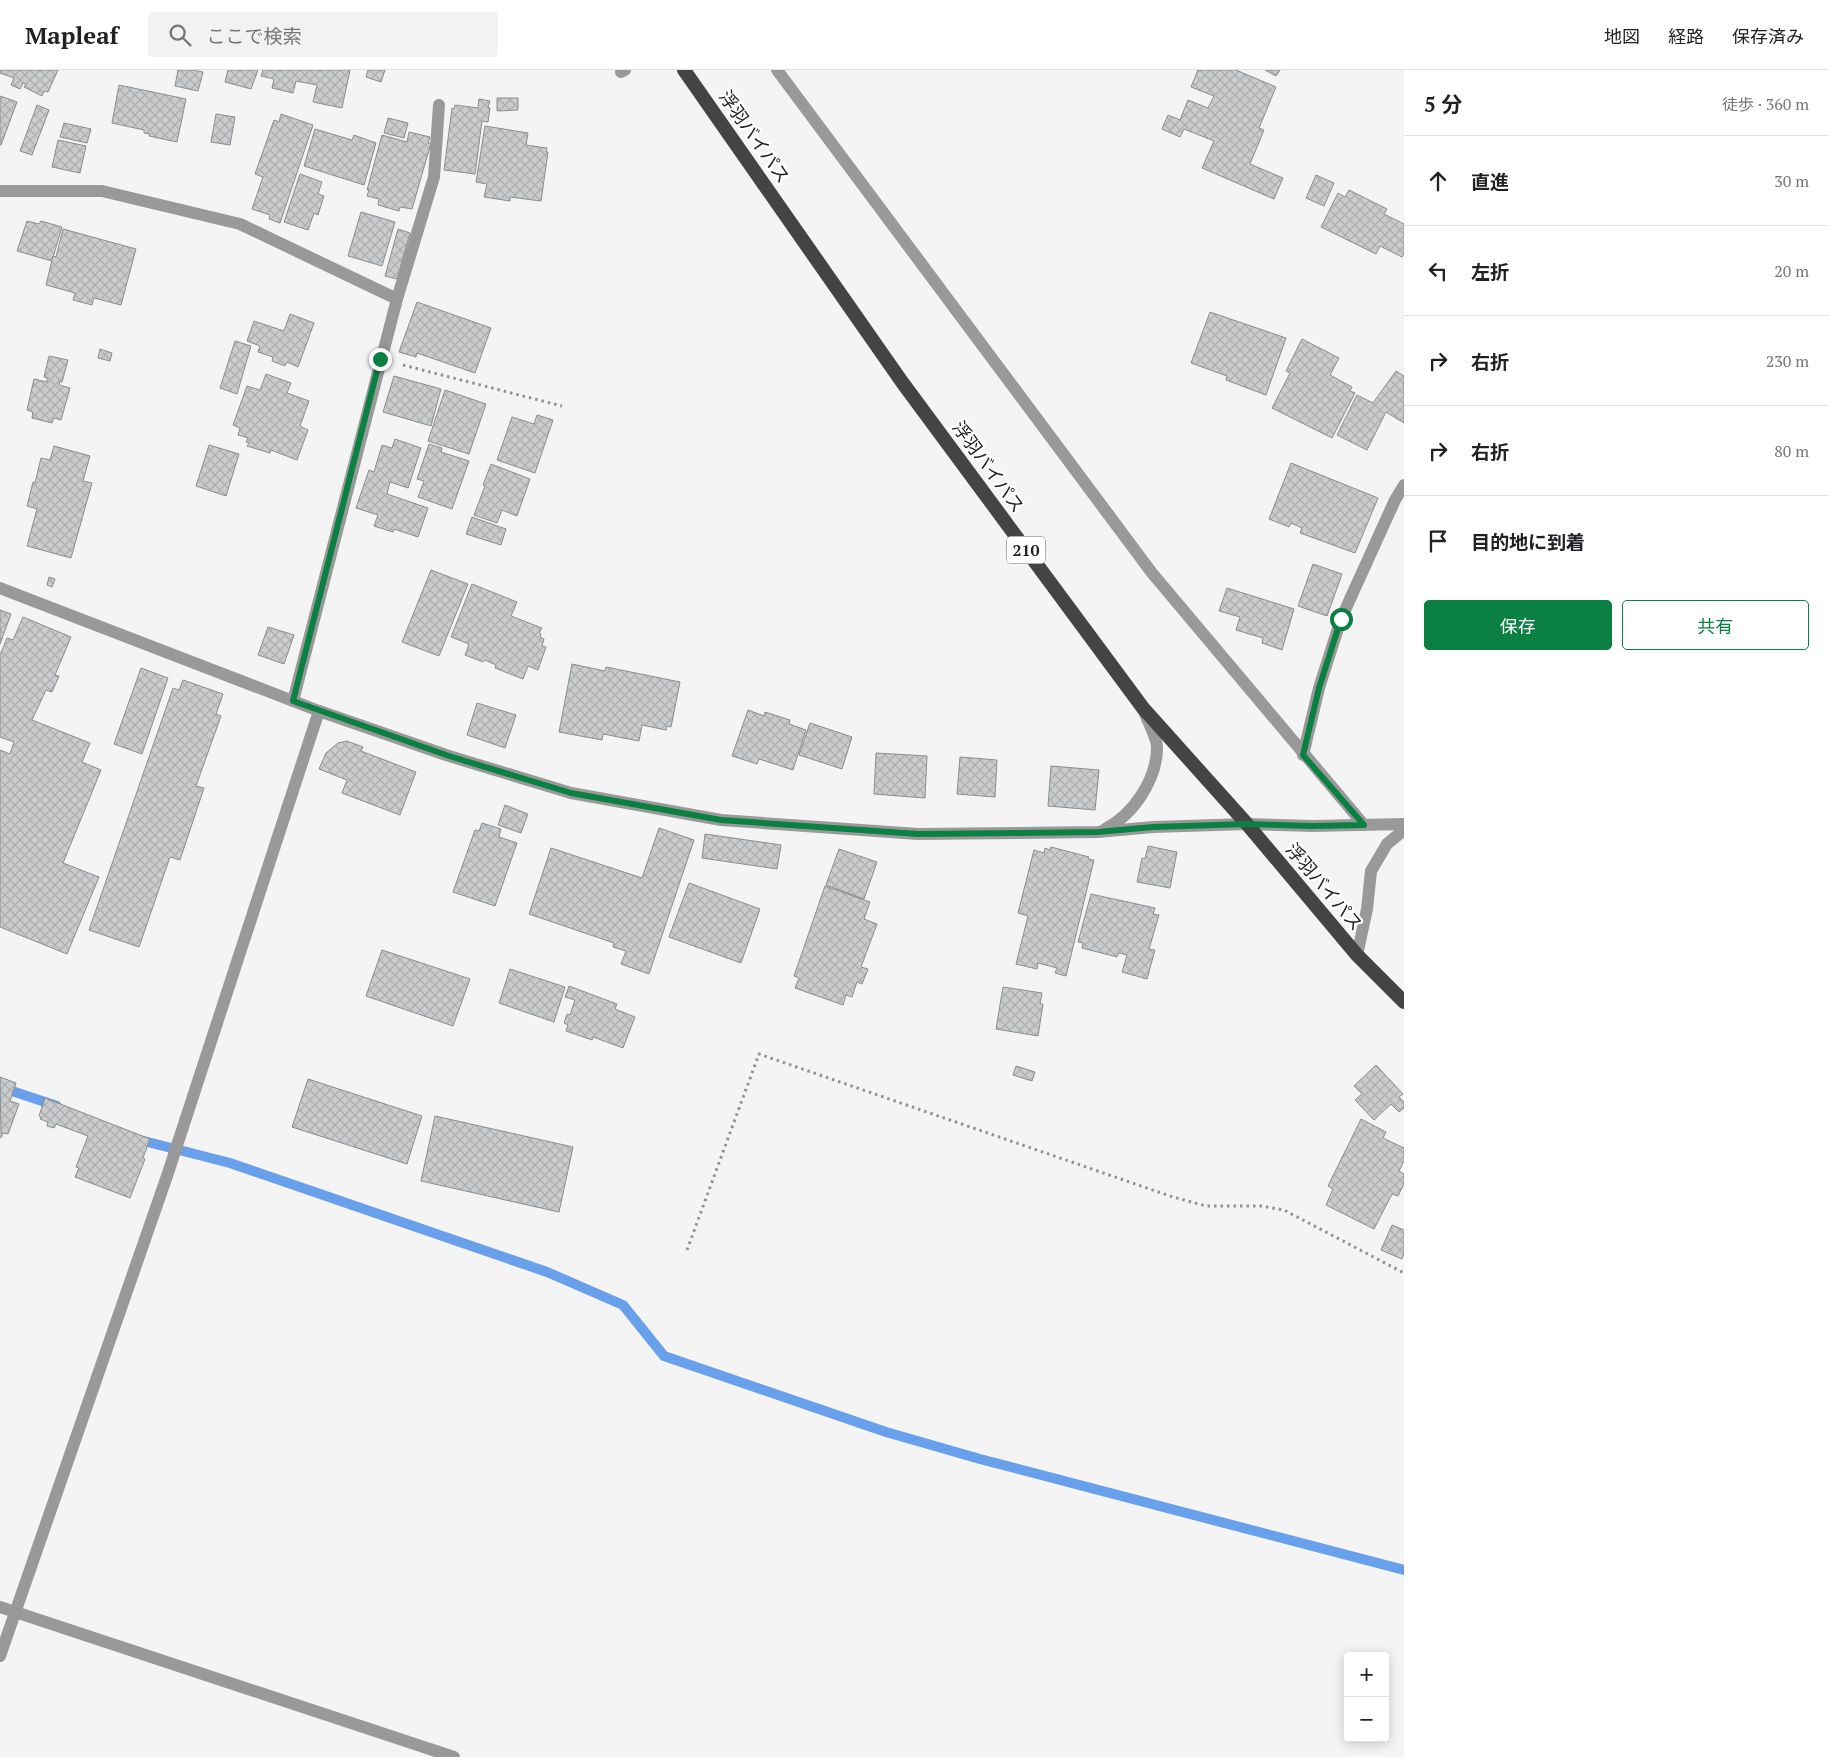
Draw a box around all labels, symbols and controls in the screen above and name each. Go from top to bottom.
search box [148,12,498,57]
text: Mapleaf [25,19,118,51]
icon: search [166,21,194,49]
text: ここで検索 [206,23,301,48]
text: 地図 [1604,24,1640,48]
text: 経路 [1668,24,1704,48]
text: 保存済み [1732,24,1804,48]
street label: 浮羽バイパス [714,85,796,187]
text: 5 分 [1424,90,1463,118]
text: 徒歩 · 360 m [1722,93,1809,115]
icon: ahead [1424,167,1452,195]
text: 直進 [1471,169,1509,194]
text: 30 m [1774,170,1809,192]
icon: left [1424,257,1452,285]
text: 左折 [1471,259,1509,284]
text: 20 m [1774,260,1809,282]
icon: right [1424,347,1452,375]
route end [369,348,392,371]
text: 右折 [1471,349,1509,374]
text: 230 m [1766,350,1809,372]
street label: 浮羽バイパス [947,416,1030,517]
icon: right [1424,437,1452,465]
text: 右折 [1471,439,1509,464]
text: 80 m [1774,440,1809,462]
icon: arrive [1424,527,1452,555]
text: 目的地に到着 [1471,529,1585,554]
road number: 210 [1007,536,1045,564]
button: 保存 [1424,600,1612,650]
button: 共有 [1622,600,1809,650]
route start [1330,608,1353,631]
street label: 浮羽バイパス [1281,837,1369,935]
map controls [1344,1652,1389,1742]
button: + [1344,1652,1389,1697]
button: − [1344,1697,1389,1742]

